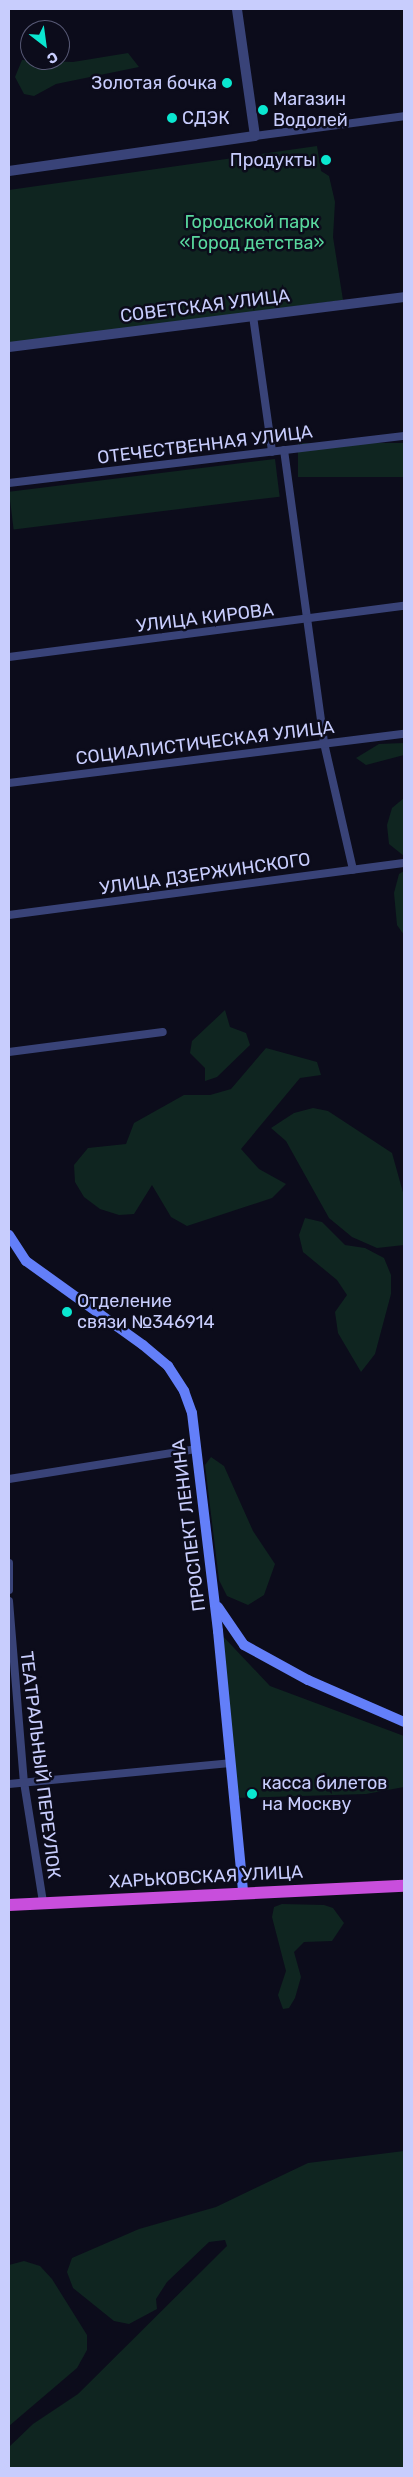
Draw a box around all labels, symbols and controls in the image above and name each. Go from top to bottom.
north arrow [20,20,70,70]
text: С [44,48,61,67]
place label: Золотая бочка [91,72,217,94]
marker: Золотая бочка [221,77,233,89]
place label: Магазин Водолей [273,89,348,132]
marker: Магазин Водолей [257,104,269,116]
place label: СДЭК [182,107,230,129]
marker: СДЭК [166,112,178,124]
place label: Продукты [230,149,316,171]
marker: Продукты [320,154,332,166]
park label: Городской парк «Город детства» [180,212,324,254]
street label: СОВЕТСКАЯ УЛИЦА [119,285,291,327]
street label: ОТЕЧЕСТВЕННАЯ УЛИЦА [96,421,314,469]
street label: УЛИЦА КИРОВА [135,599,275,637]
street label: СОЦИАЛИСТИЧЕСКАЯ УЛИЦА [74,716,336,770]
street label: УЛИЦА ДЗЕРЖИНСКОГО [98,849,312,899]
place label: Отделение связи №346914 [77,1291,215,1334]
marker: Отделение связи №346914 [61,1306,73,1318]
street label: ПРОСПЕКТ ЛЕНИНА [168,1438,210,1612]
street label: ТЕАТРАЛЬНЫЙ ПЕРЕУЛОК [15,1650,65,1880]
place label: касса билетов на Москву [262,1773,387,1816]
marker: касса билетов на Москву [246,1788,258,1800]
street label: ХАРЬКОВСКАЯ УЛИЦА [108,1861,304,1893]

